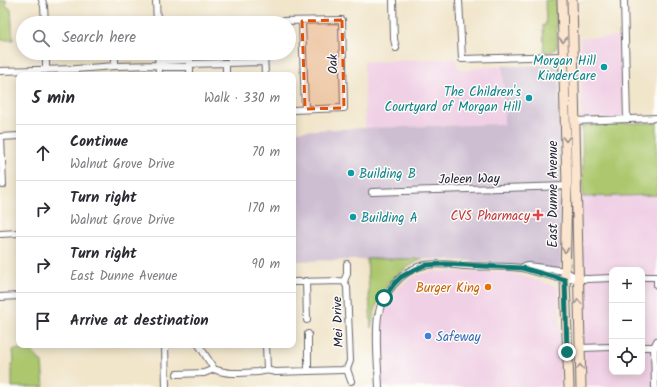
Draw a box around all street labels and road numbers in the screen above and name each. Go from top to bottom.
street label: Oak [323,53,344,74]
street label: East Dunne Avenue [543,140,564,248]
street label: Joleen Way [438,168,501,191]
street label: Mei Drive [327,296,350,348]

